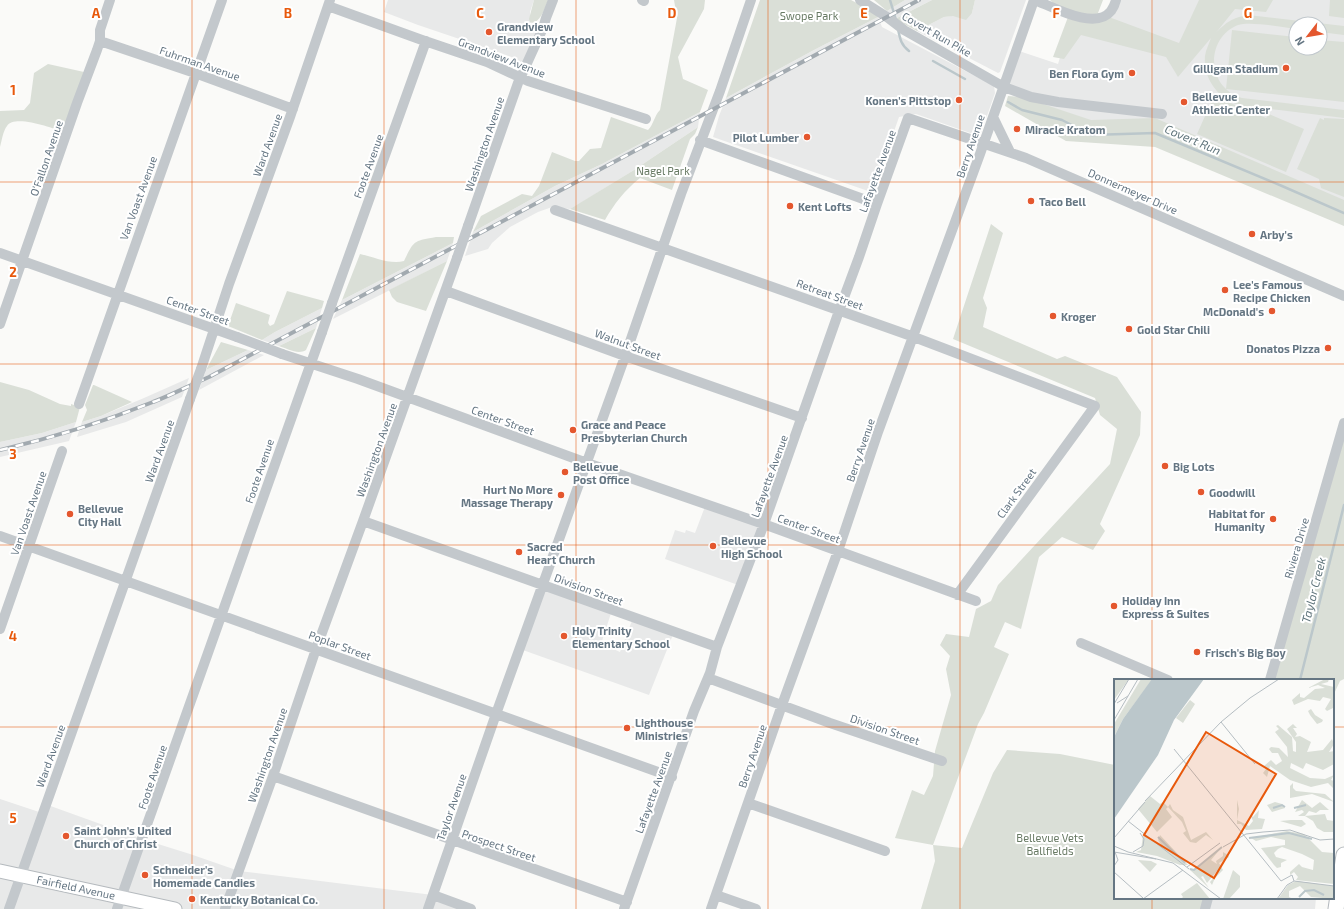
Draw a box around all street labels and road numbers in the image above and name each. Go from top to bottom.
street label: Covert Run Pike [900,9,974,59]
street label: Grandview Avenue [457,34,548,80]
street label: Fuhrman Avenue [158,43,242,83]
street label: Washington Avenue [462,95,506,193]
street label: Ward Avenue [250,112,284,178]
street label: Berry Avenue [953,113,987,179]
street label: O’Fallon Avenue [27,118,65,198]
street label: Lafayette Avenue [856,128,898,214]
street label: Foote Avenue [350,132,386,200]
street label: Van Voast Avenue [117,154,159,242]
street label: Donnermeyer Drive [1086,165,1180,217]
street label: Retreat Street [795,276,865,312]
street label: Center Street [165,293,231,327]
street label: Walnut Street [593,326,663,362]
street label: Washington Avenue [353,401,399,499]
street label: Center Street [470,403,536,437]
street label: Berry Avenue [843,417,877,483]
street label: Ward Avenue [142,418,176,484]
street label: Lafayette Avenue [748,433,790,519]
street label: Foote Avenue [242,437,276,505]
street label: Clark Street [994,466,1038,520]
street label: Van Voast Avenue [7,469,49,557]
street label: Center Street [776,511,842,545]
street label: Riviera Drive [1281,516,1311,580]
street label: Division Street [553,570,625,608]
street label: Poplar Street [307,628,373,662]
street label: Washington Avenue [245,706,289,804]
street label: Division Street [849,711,921,747]
street label: Ward Avenue [33,723,67,789]
street label: Berry Avenue [735,723,769,789]
street label: Foote Avenue [135,743,169,811]
street label: Lafayette Avenue [632,749,674,835]
street label: Taylor Avenue [433,772,469,842]
street label: Prospect Street [460,826,538,864]
street label: Fairfield Avenue [35,872,117,902]

